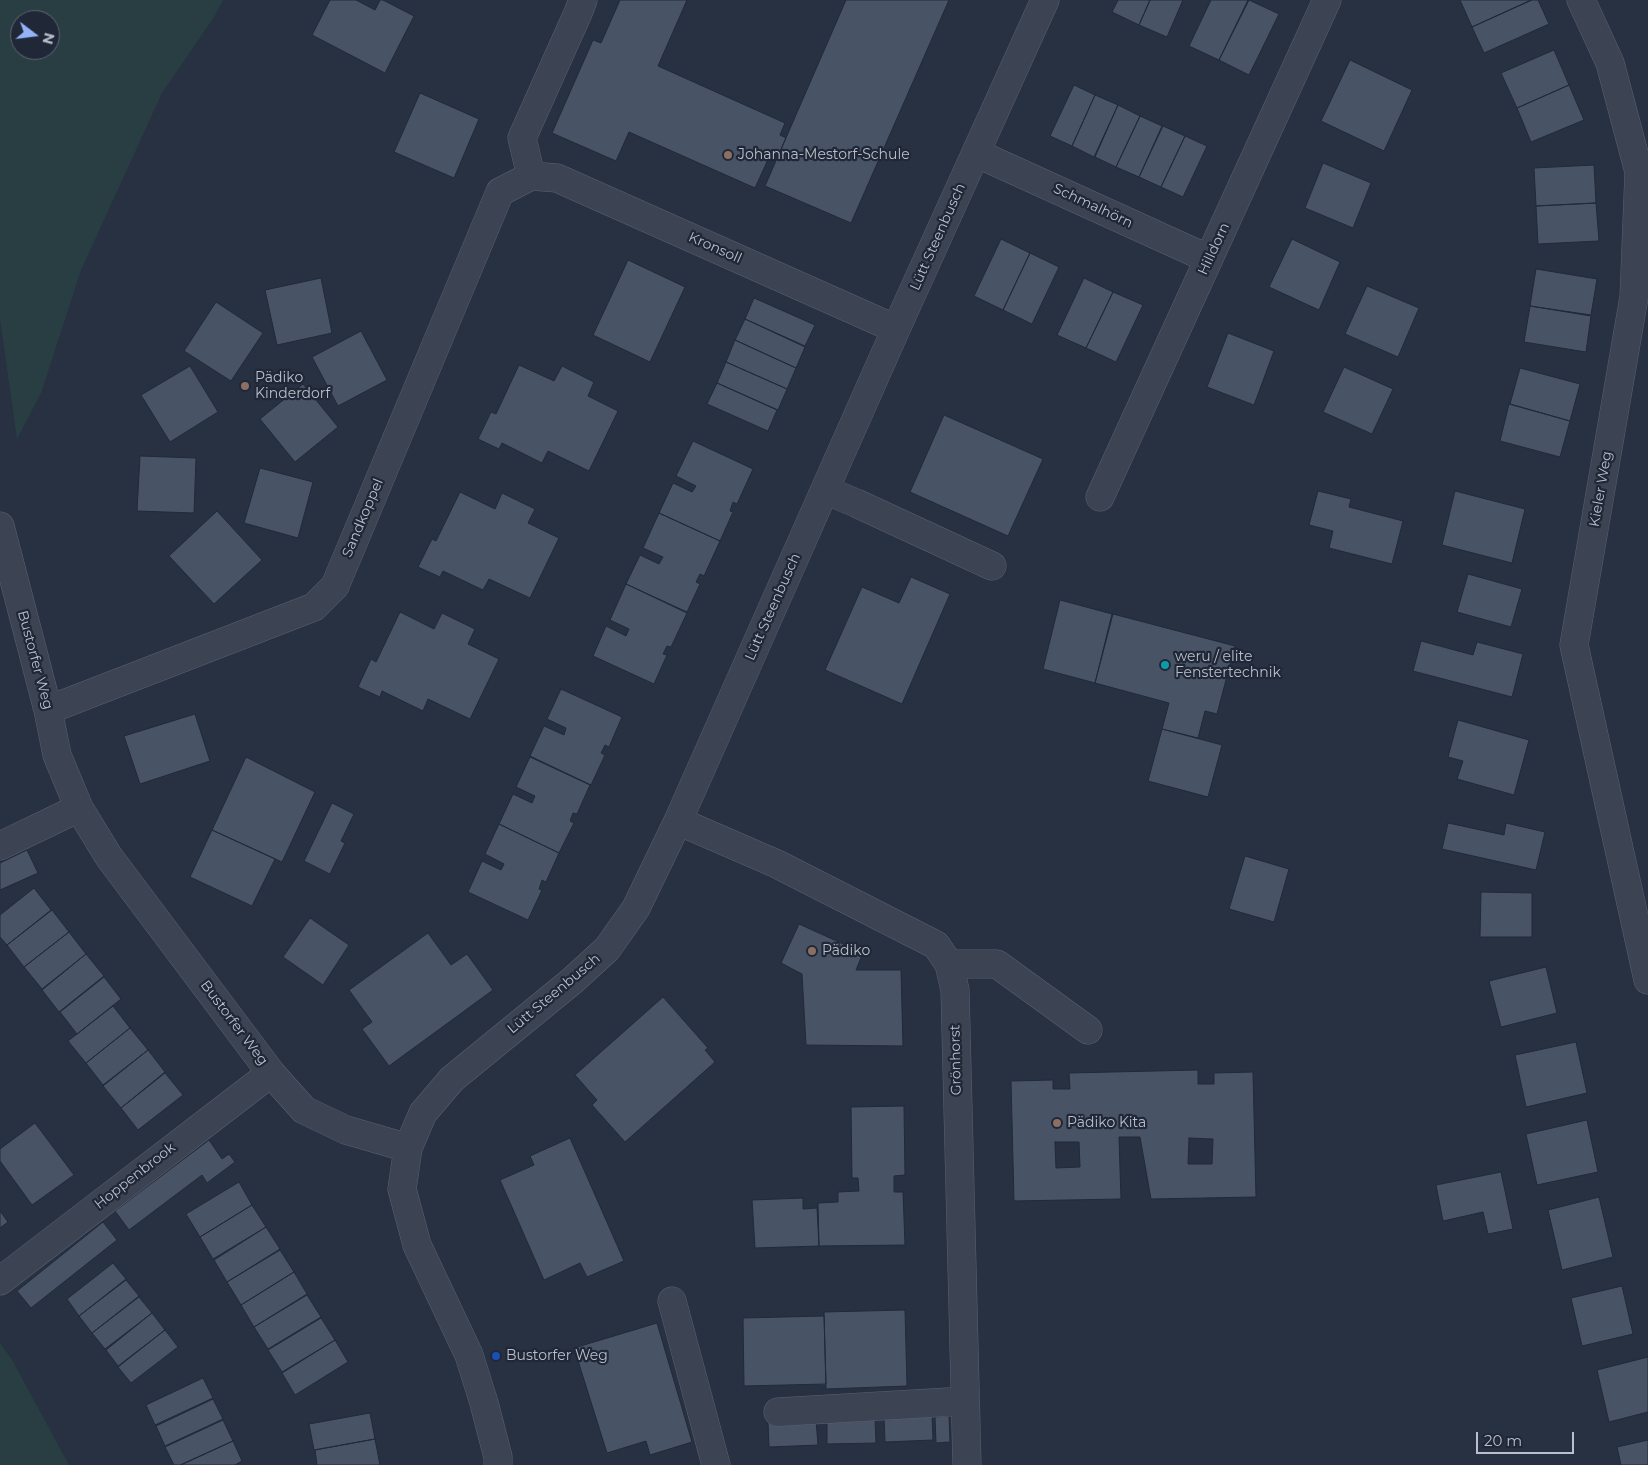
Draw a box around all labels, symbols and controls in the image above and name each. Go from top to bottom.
north arrow [10,10,60,60]
text: N [38,31,59,46]
place label: Johanna-Mestorf-Schule [738,147,910,163]
marker: Johanna-Mestorf-Schule [722,149,734,161]
street label: Schmalhörn [1051,180,1135,232]
street label: Lütt Steenbusch [907,181,969,293]
street label: Hilldorn [1195,220,1233,278]
street label: Kronsoll [686,229,744,267]
place label: Pädiko Kinderdorf [255,370,330,402]
marker: Pädiko Kinderdorf [239,380,251,392]
street label: Kieler Weg [1586,450,1616,528]
street label: Sandkoppel [339,476,387,560]
street label: Lütt Steenbusch [742,551,804,663]
street label: Bustorfer Weg [14,609,56,711]
place label: weru / elite Fenstertechnik [1175,649,1281,682]
marker: weru / elite Fenstertechnik [1159,659,1171,671]
place label: Pädiko [822,943,870,959]
marker: Pädiko [806,945,818,957]
street label: Lütt Steenbusch [504,950,604,1038]
street label: Bustorfer Weg [197,977,271,1069]
street label: Grönhorst [947,1024,965,1096]
place label: Pädiko Kita [1067,1115,1146,1131]
marker: Pädiko Kita [1051,1117,1063,1129]
street label: Hoppenbrook [91,1139,179,1213]
place label: Bustorfer Weg [506,1348,608,1364]
marker: Bustorfer Weg [490,1350,502,1362]
scale bar [1478,1422,1576,1454]
text: 20 m [1484,1431,1522,1450]

